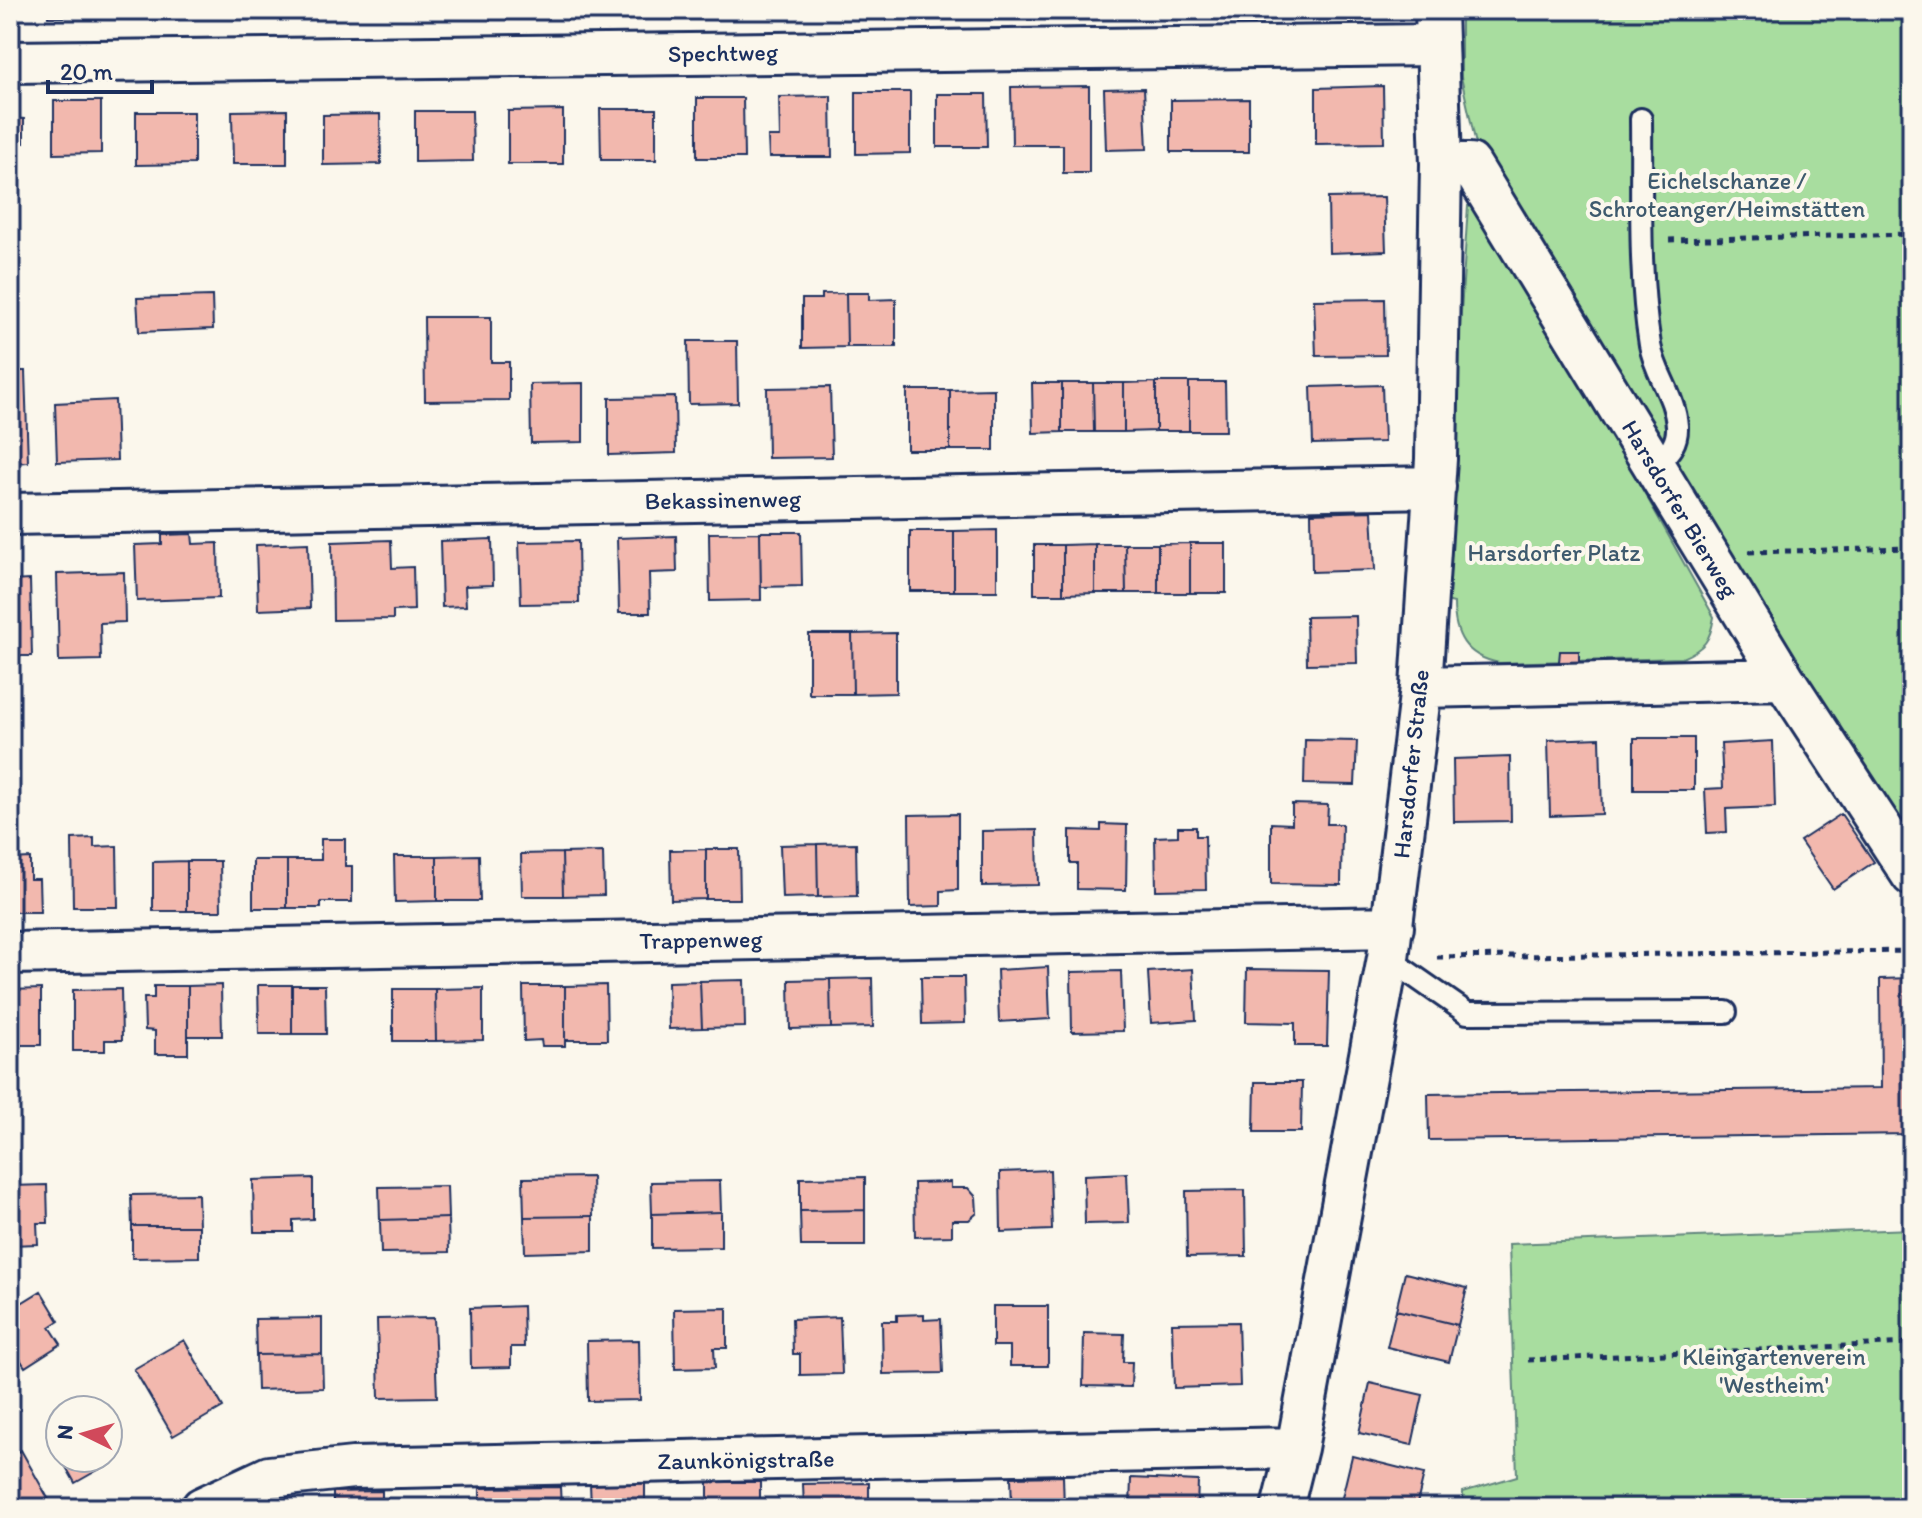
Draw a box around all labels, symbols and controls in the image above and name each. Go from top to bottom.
street label: Spechtweg [668,37,779,68]
scale bar [48,44,152,94]
text: 20 m [60,57,113,86]
park label: Eichelschanze / Schroteanger/Heimstätten [1589,166,1866,223]
street label: Harsdorfer Bierweg [1616,415,1745,604]
street label: Bekassinenweg [644,484,802,515]
park label: Harsdorfer Platz [1468,538,1640,567]
street label: Harsdorfer Straße [1386,668,1435,860]
street label: Trappenweg [639,924,764,955]
park label: Kleingartenverein 'Westheim' [1682,1342,1866,1399]
north arrow [44,1394,124,1474]
text: N [50,1424,79,1441]
street label: Zaunkönigstraße [657,1443,835,1476]

